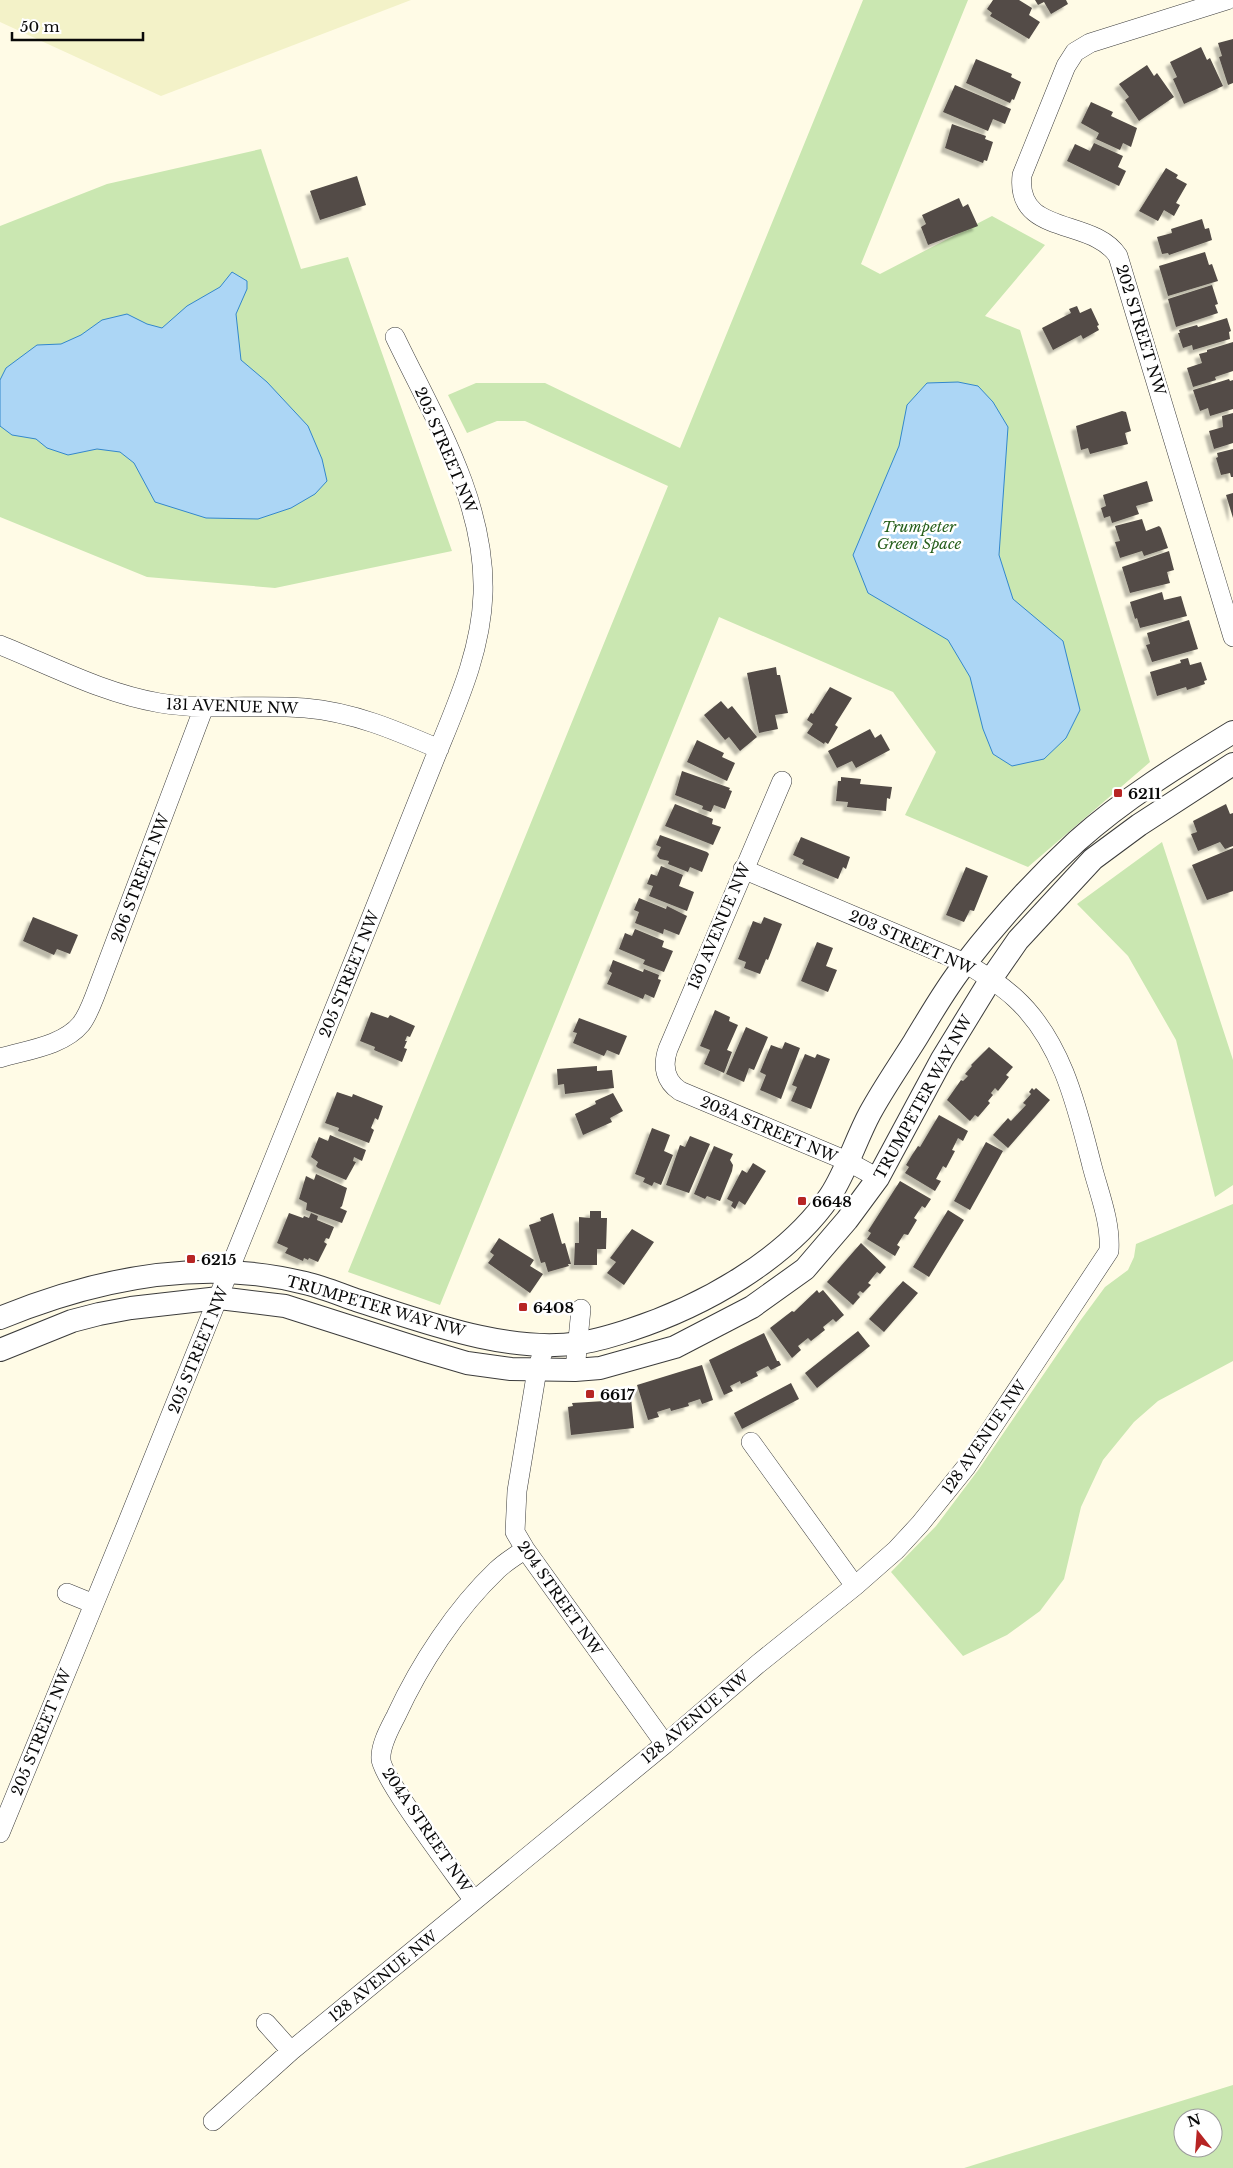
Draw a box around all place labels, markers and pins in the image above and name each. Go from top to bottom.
place label: 6211 [1128,784,1161,803]
marker: 6211 [1112,787,1124,799]
place label: 6648 [812,1192,852,1211]
marker: 6648 [796,1195,808,1207]
place label: 6215 [201,1250,236,1269]
marker: 6215 [185,1253,197,1265]
place label: 6408 [533,1298,574,1317]
marker: 6408 [517,1301,529,1313]
place label: 6617 [600,1385,635,1404]
marker: 6617 [584,1388,596,1400]

